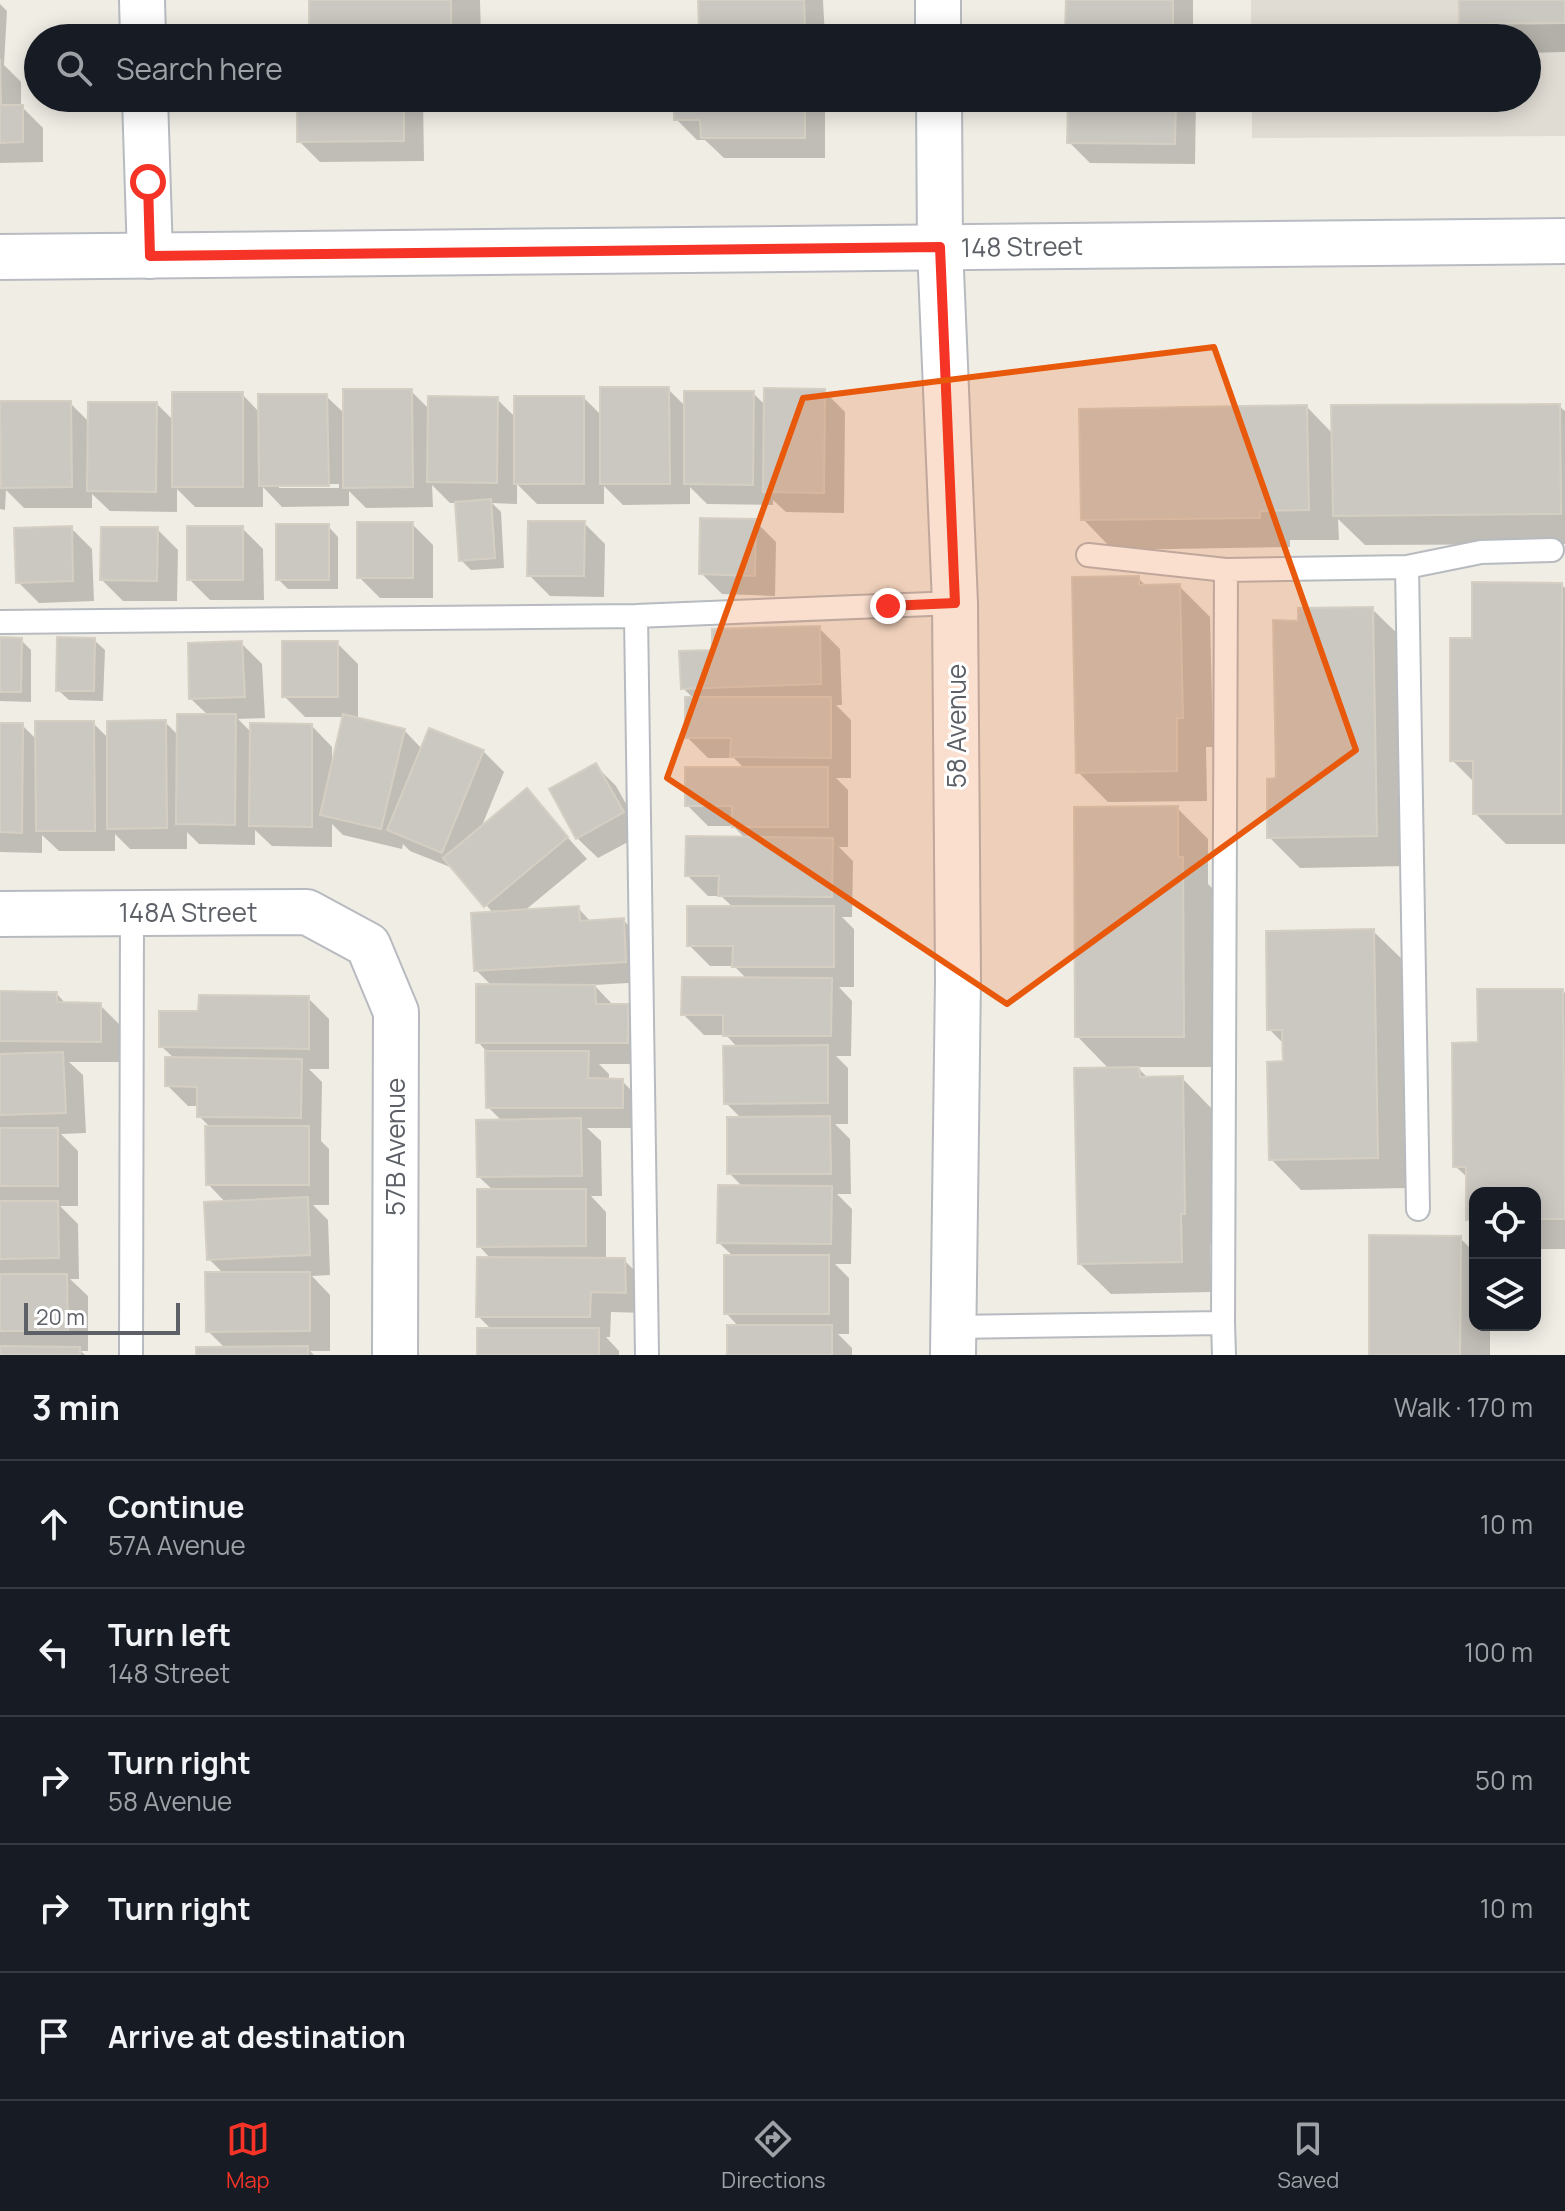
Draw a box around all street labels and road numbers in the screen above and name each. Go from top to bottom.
street label: 148 Street [961,227,1083,265]
street label: 58 Avenue [938,664,974,788]
street label: 148A Street [119,894,257,930]
street label: 57B Avenue [377,1078,413,1216]

